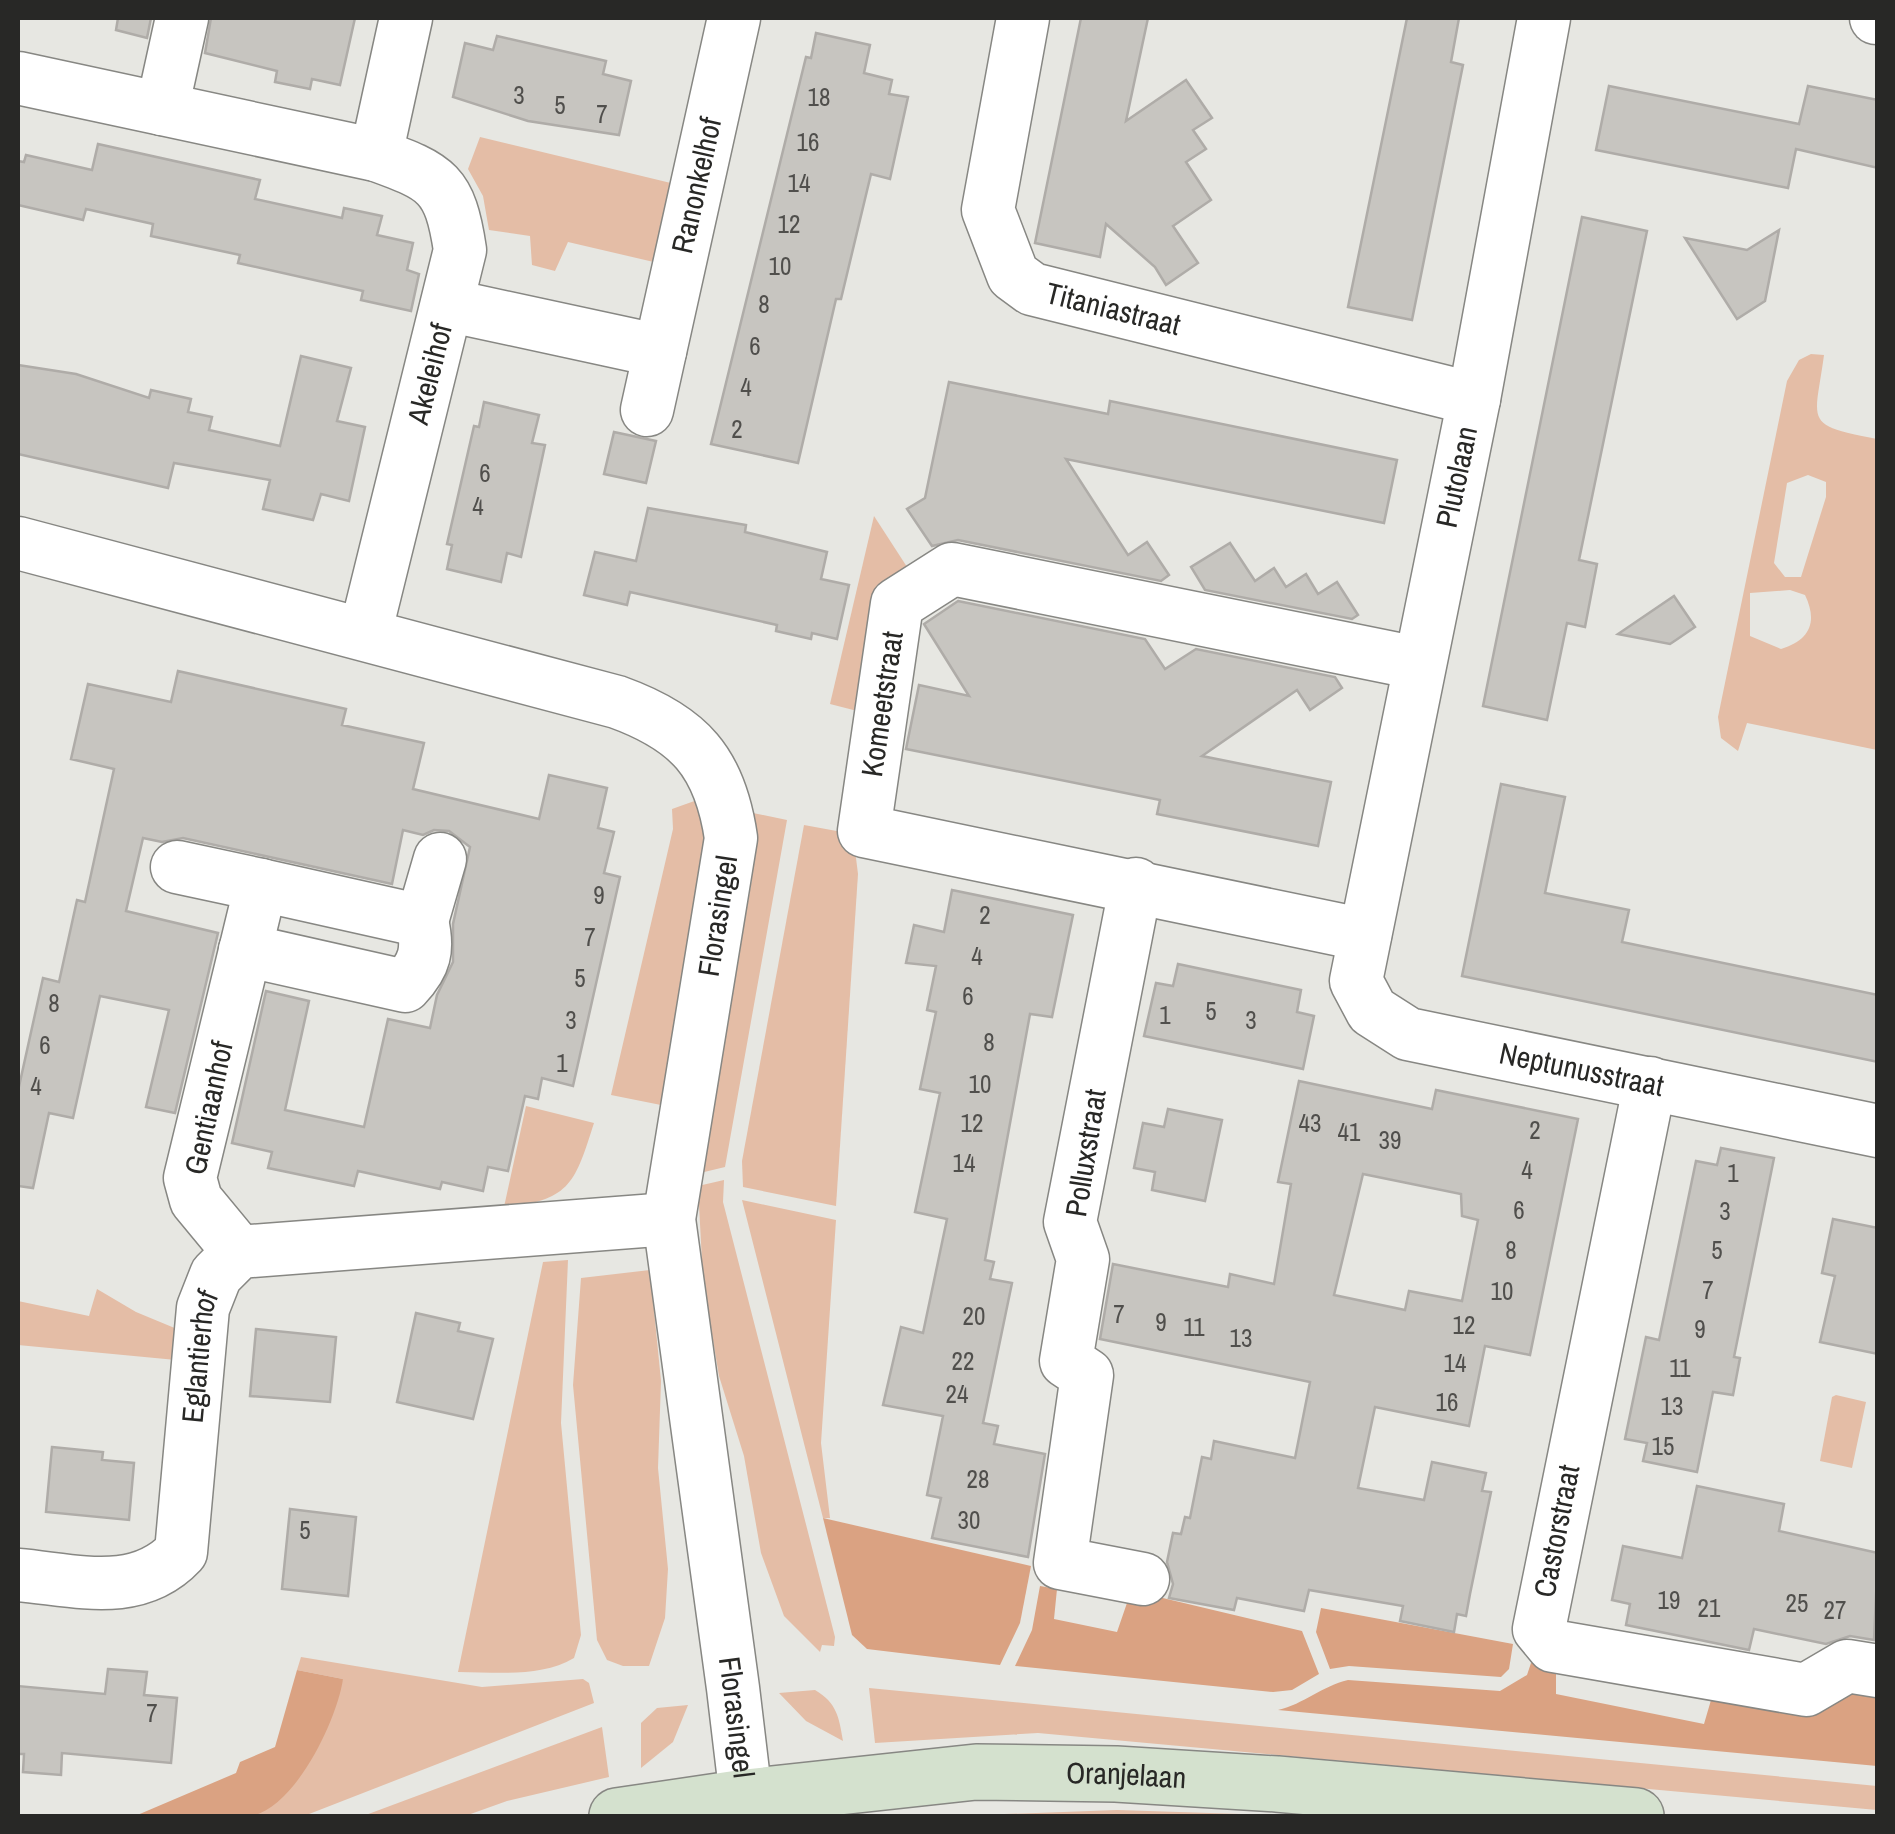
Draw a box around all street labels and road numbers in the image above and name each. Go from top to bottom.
street label: Ranonkelhof [661,113,730,257]
street label: Titaniastraat [1042,272,1185,344]
street label: Akeleihof [397,319,461,429]
street label: Plutolaan [1426,422,1486,531]
street label: Komeetstraat [851,628,912,779]
street label: Florasingel [688,853,746,979]
street label: Neptunusstraat [1496,1032,1668,1105]
street label: Gentiaanhof [174,1037,242,1178]
street label: Polluxstraat [1055,1086,1115,1219]
street label: Eglantierhof [172,1284,227,1425]
street label: Castorstraat [1524,1461,1588,1600]
street label: Florasingel [710,1654,765,1780]
street label: Oranjelaan [1066,1752,1188,1797]

